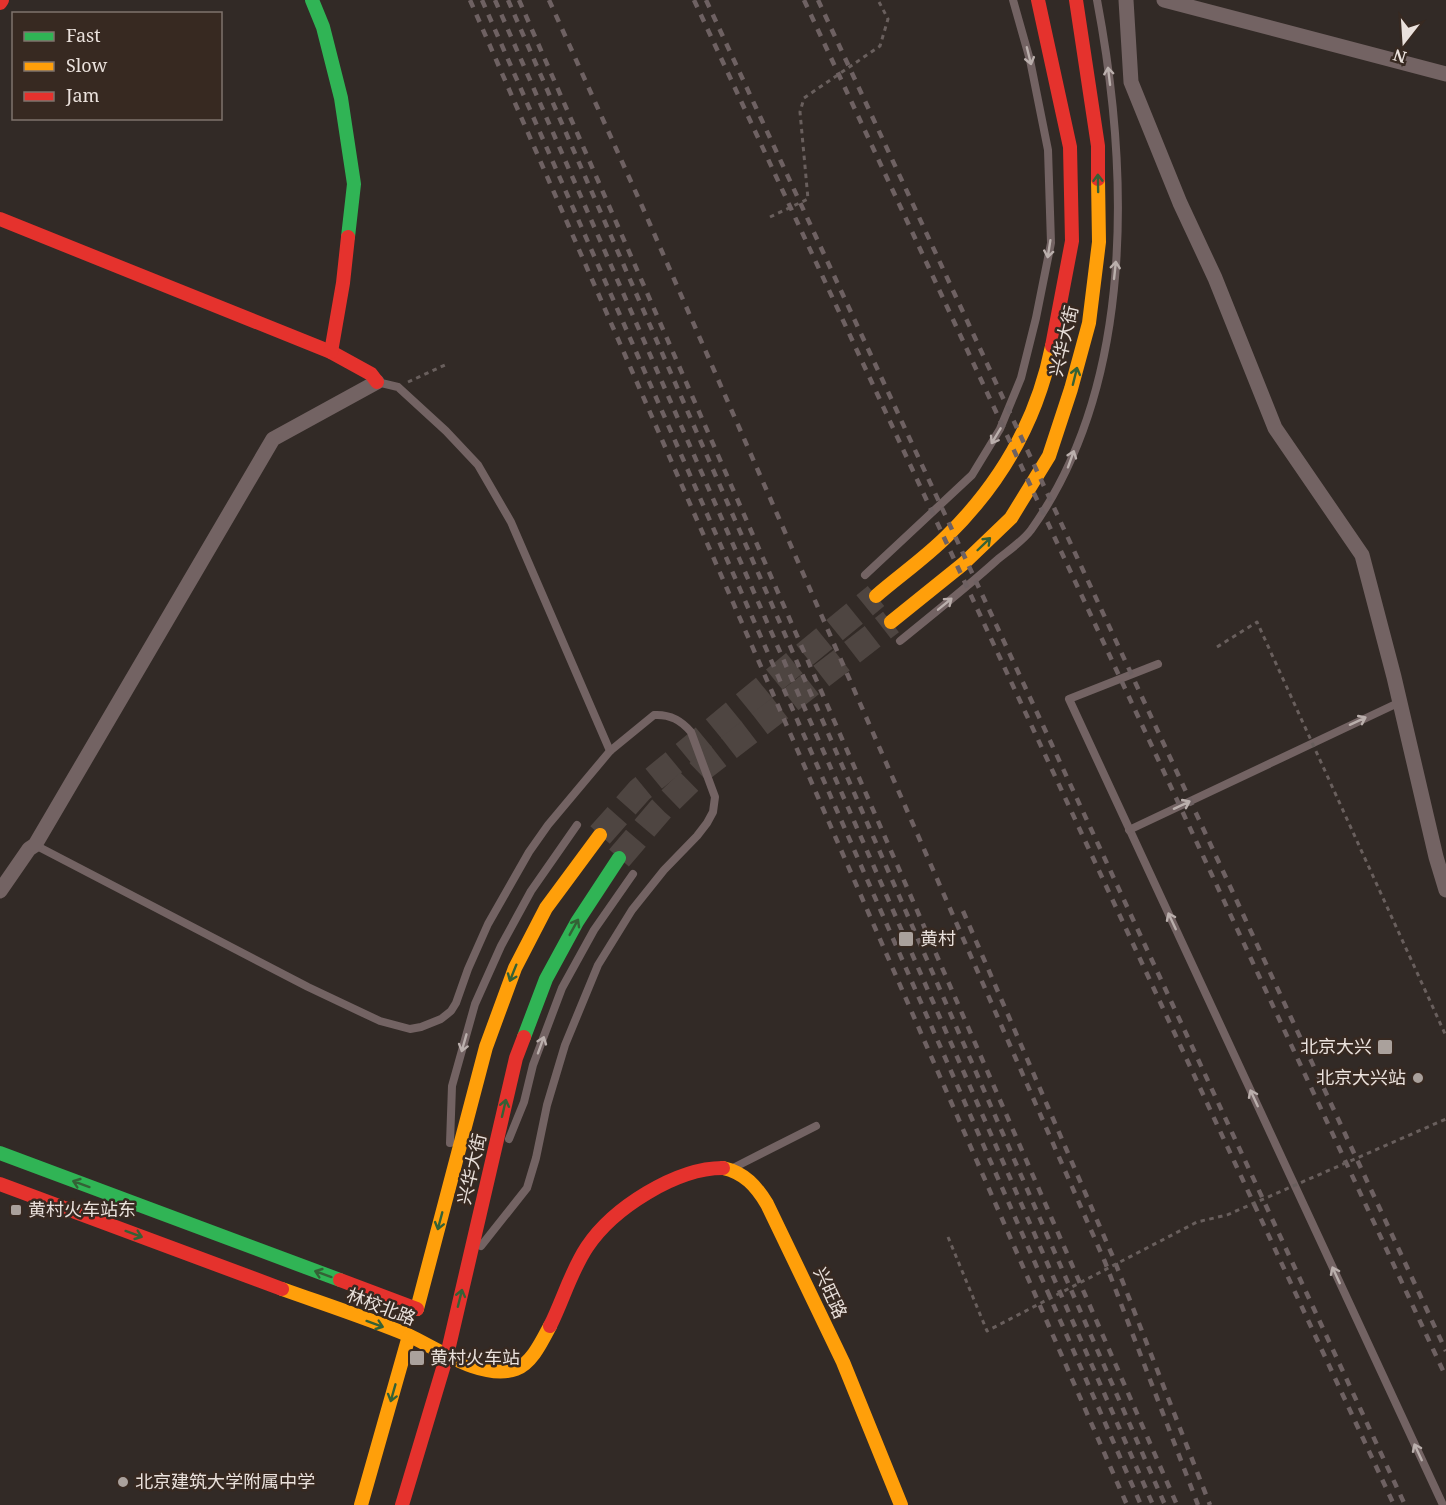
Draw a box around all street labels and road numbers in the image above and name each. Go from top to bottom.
street label: 兴华大街 [1043,303,1083,379]
street label: 兴华大街 [451,1131,491,1207]
street label: 兴旺路 [809,1263,853,1322]
street label: 林校北路 [343,1282,419,1330]

